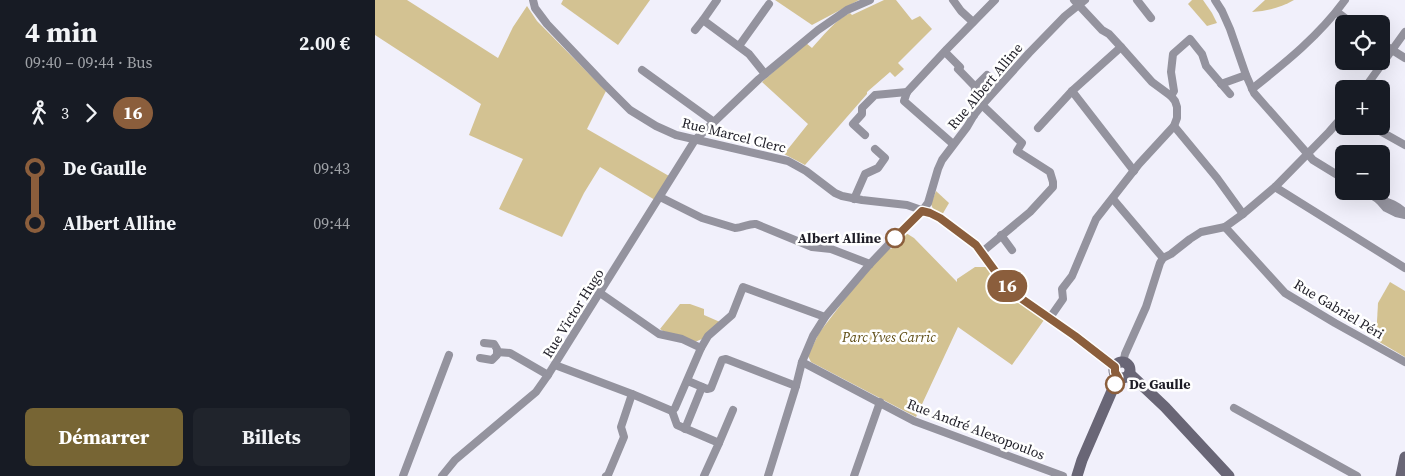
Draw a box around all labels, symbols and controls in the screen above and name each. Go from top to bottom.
text: 4 min [25,13,98,51]
map controls [1335,15,1390,200]
button: locate [1335,15,1390,70]
text: 2.00 € [299,30,350,56]
street label: Rue Albert Alline [943,38,1027,134]
text: 09:40 – 09:44 · Bus [25,51,153,73]
button: + [1335,80,1390,135]
icon: walk [25,99,53,127]
icon: forward [77,99,105,127]
text: 16 [123,100,143,125]
text: 3 [61,102,69,124]
street label: Rue Marcel Clerc [680,112,788,158]
button: − [1335,145,1390,200]
text: De Gaulle [63,155,147,181]
text: 09:43 [313,157,350,179]
text: Albert Alline [63,210,176,236]
text: 09:44 [313,212,350,234]
place label: Albert Alline [798,228,881,248]
marker: Albert Alline [885,228,905,248]
street label: Rue Victor Hugo [537,264,609,362]
line badge: 16 [985,270,1029,302]
text: 16 [997,273,1017,298]
street label: Rue Gabriel Péri [1290,274,1388,344]
park label: Parc Yves Carric [841,327,936,347]
marker: De Gaulle [1105,374,1125,394]
place label: De Gaulle [1129,374,1191,394]
street label: Rue André Alexopoulos [904,393,1048,465]
button: Démarrer [25,408,183,466]
button: Billets [193,408,350,466]

